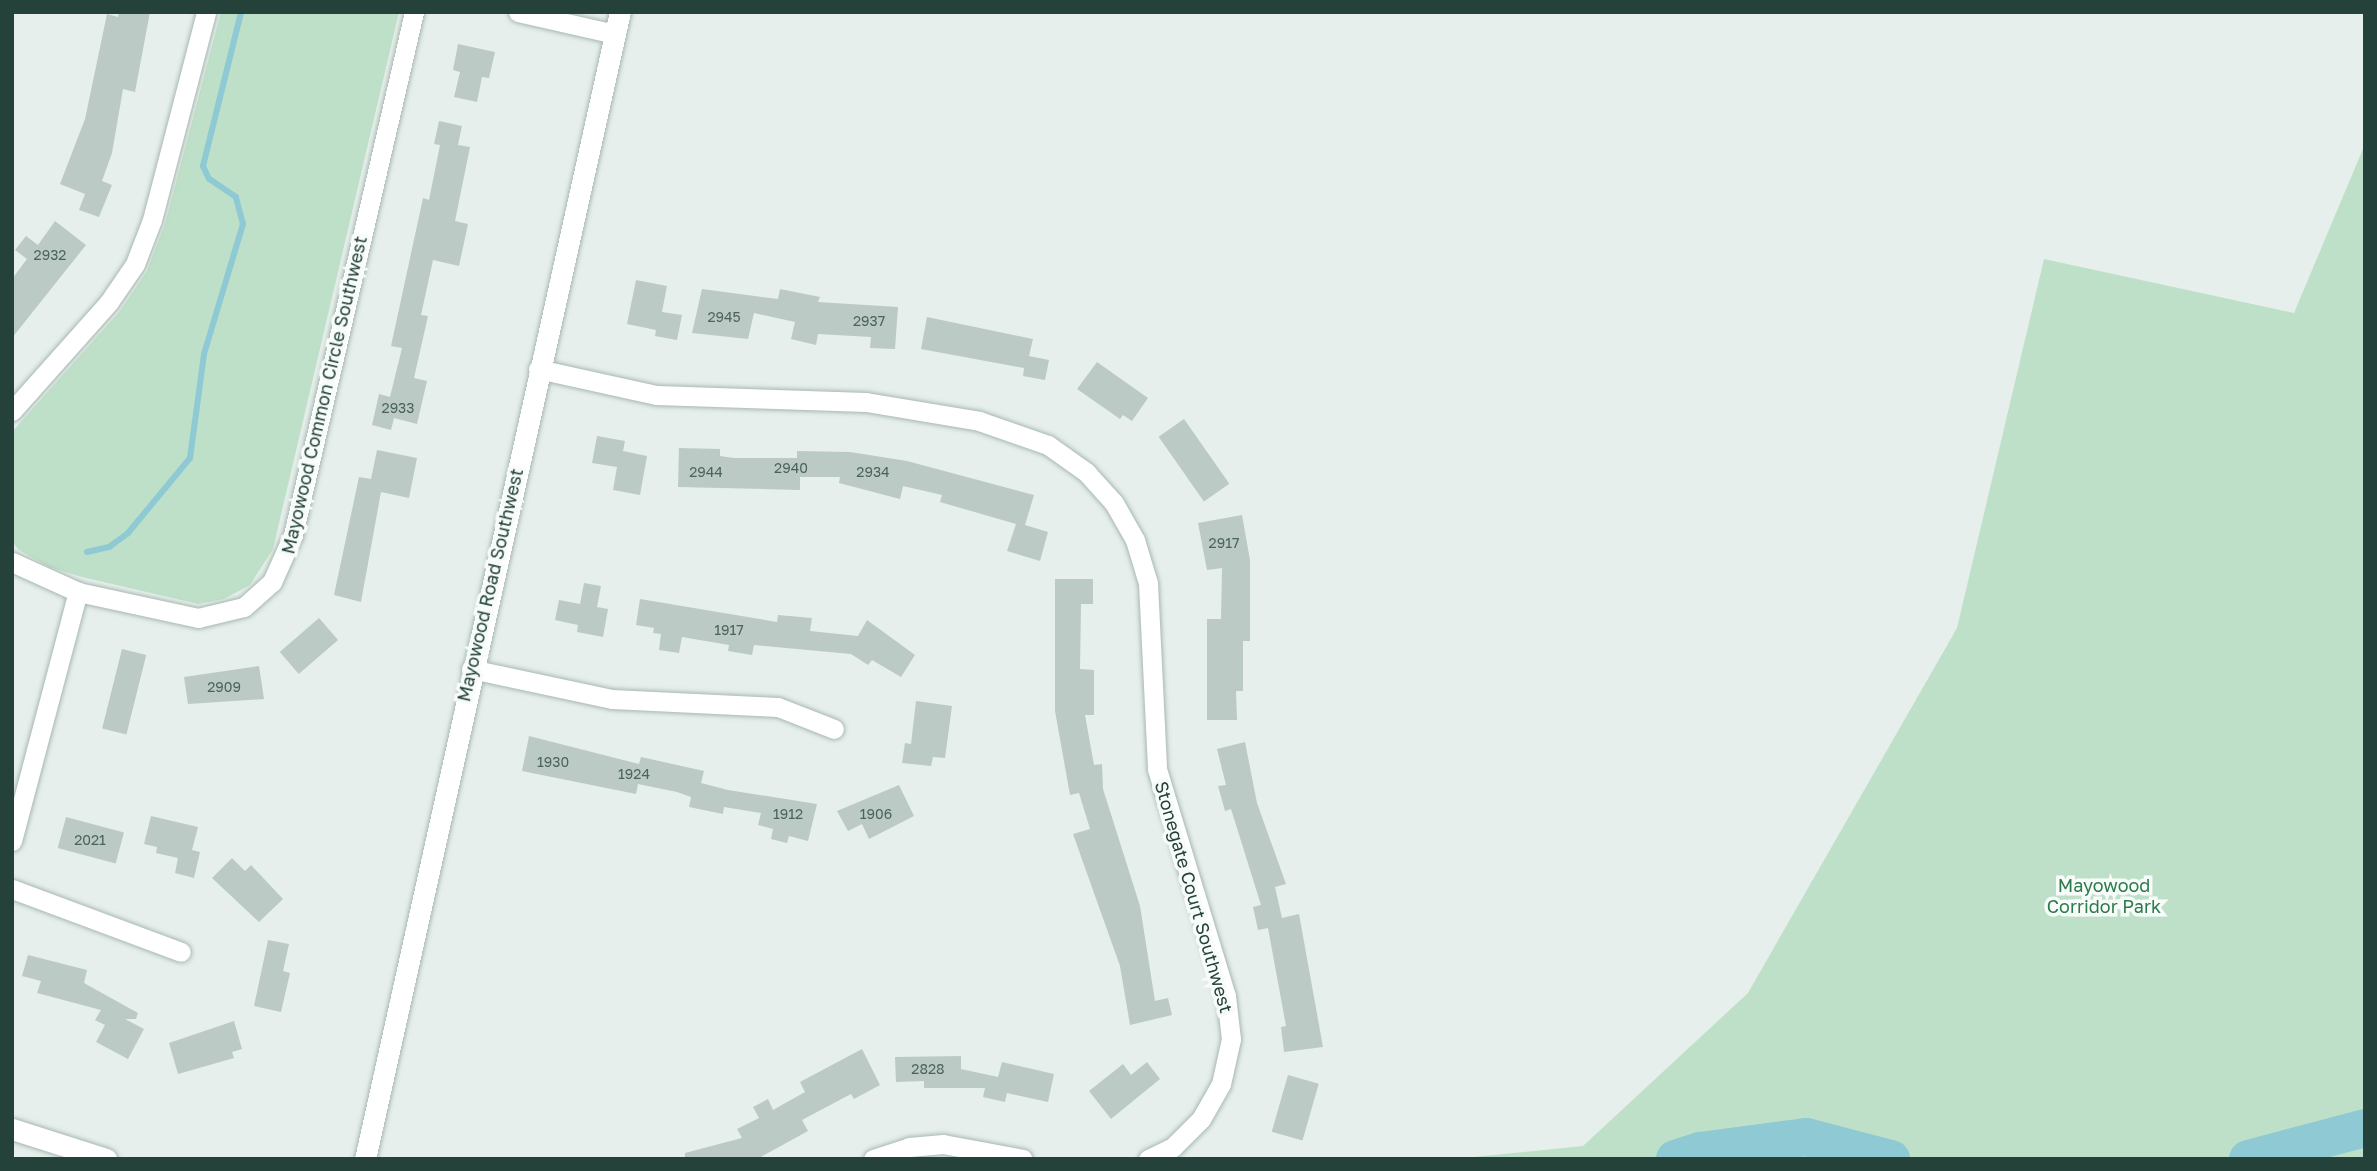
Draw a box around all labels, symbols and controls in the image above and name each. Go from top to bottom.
street label: Mayowood Common Circle Southwest [277,234,371,556]
house number: 2932 [34,247,66,263]
house number: 2945 [707,309,741,325]
house number: 2937 [853,313,885,329]
house number: 2933 [382,400,414,416]
house number: 2940 [774,460,808,476]
house number: 2944 [689,464,723,480]
house number: 2934 [856,464,890,480]
street label: Mayowood Road Southwest [453,466,527,704]
house number: 2917 [1209,535,1239,551]
house number: 1917 [714,622,744,638]
house number: 2909 [207,679,241,695]
house number: 1930 [537,754,569,770]
house number: 1924 [618,766,650,782]
street label: Stonegate Court Southwest [1151,779,1237,1015]
house number: 1912 [773,806,803,822]
house number: 1906 [860,806,892,822]
house number: 2021 [74,832,106,848]
park label: Mayowood Corridor Park [2047,875,2161,917]
house number: 2828 [911,1061,945,1077]

